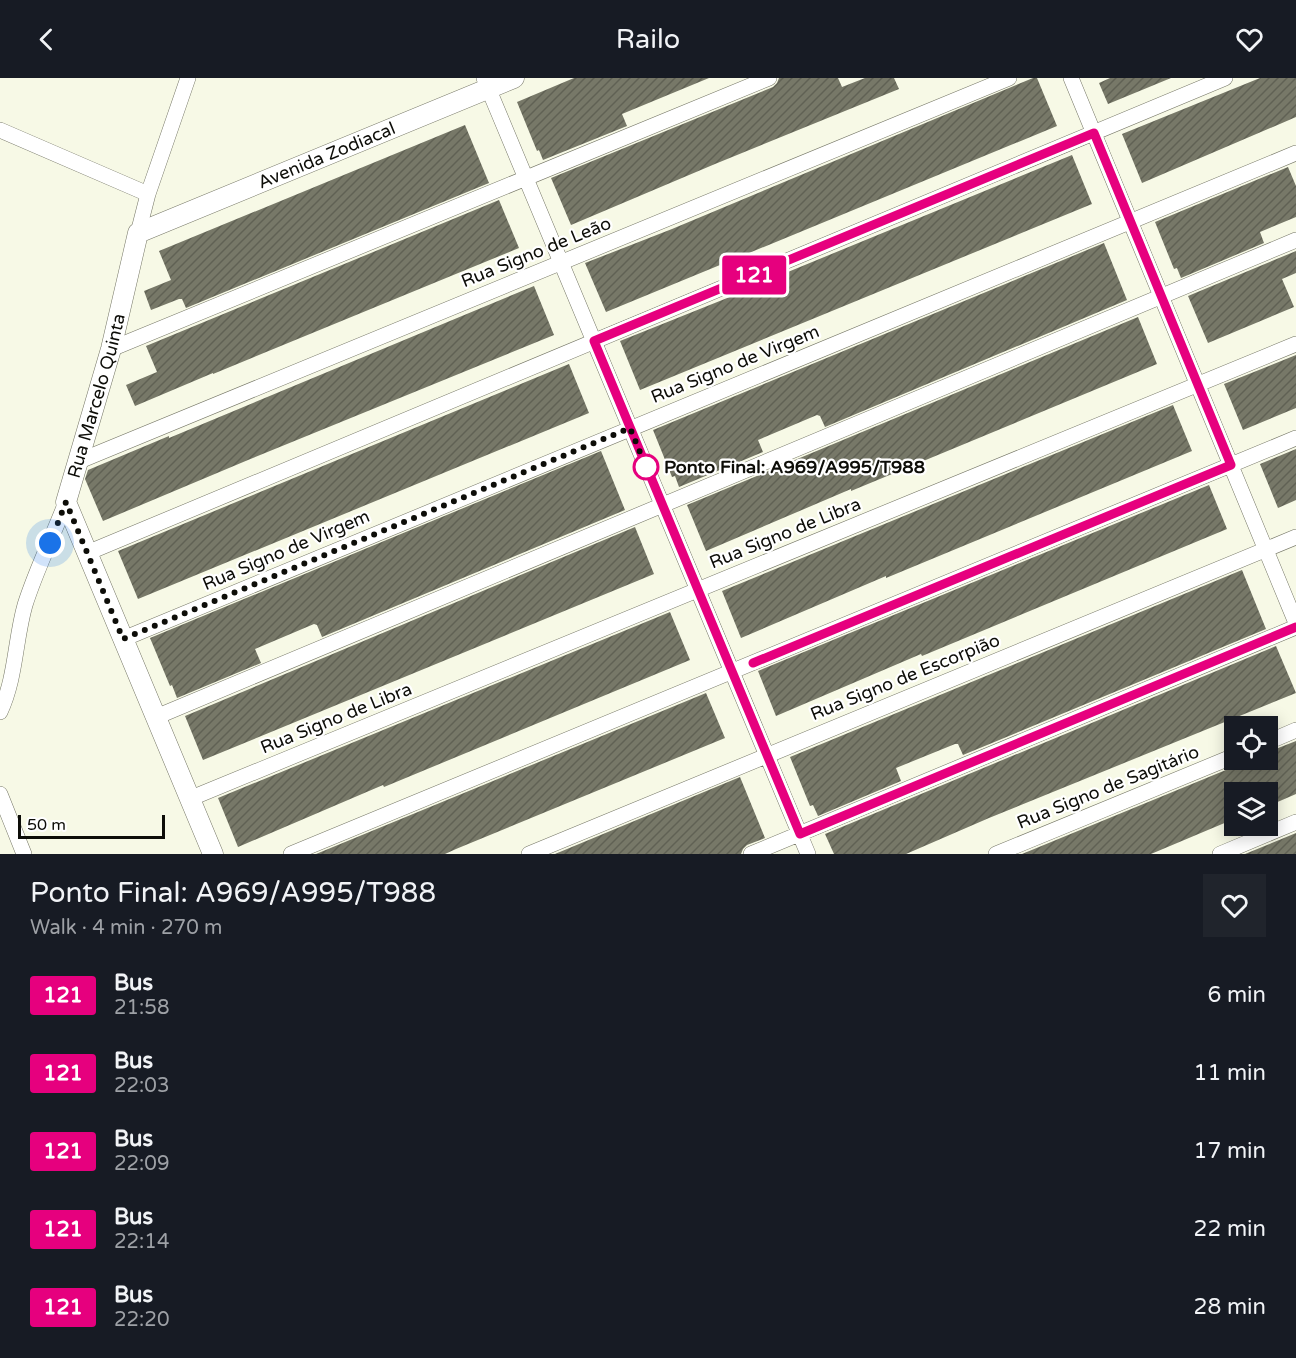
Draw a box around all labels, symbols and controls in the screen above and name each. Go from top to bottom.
icon: back [30,23,63,56]
text: Railo [616,23,680,56]
icon: heart [1233,23,1266,56]
street label: Avenida Zodiacal [255,117,399,193]
street label: Rua Signo de Leão [458,212,614,292]
line badge: 121 [720,256,789,294]
text: 121 [734,263,774,288]
street label: Rua Marcelo Quinta [63,311,130,481]
street label: Rua Signo de Virgem [648,320,822,408]
marker: Ponto Final: A969/A995/T988 [633,454,659,480]
place label: Ponto Final: A969/A995/T988 [664,456,925,478]
street label: Rua Signo de Libra [706,493,864,573]
street label: Rua Signo de Virgem [199,505,373,595]
your location [35,528,65,558]
street label: Rua Signo de Escorpião [807,629,1003,725]
street label: Rua Signo de Libra [257,678,415,758]
map controls [1224,716,1278,836]
button: locate [1224,716,1278,770]
street label: Rua Signo de Sagitário [1014,740,1202,834]
button: layers [1224,782,1278,836]
scale bar [18,812,165,840]
text: 50 m [27,815,66,835]
button: heart [1203,874,1266,937]
text: Ponto Final: A969/A995/T988 [30,876,436,910]
text: Walk · 4 min · 270 m [30,916,222,940]
text: Bus [114,970,153,996]
text: 6 min [1207,982,1266,1008]
text: 121 [43,983,83,1008]
text: 21:58 [114,996,169,1020]
text: Bus [114,1048,153,1074]
text: 11 min [1194,1060,1266,1086]
text: 121 [43,1061,83,1086]
text: 22:03 [114,1074,169,1098]
text: Bus [114,1126,153,1152]
text: 17 min [1194,1138,1266,1164]
text: 121 [43,1139,83,1164]
text: 22:09 [114,1152,169,1176]
text: Bus [114,1204,153,1230]
text: 22 min [1194,1216,1266,1242]
text: 121 [43,1217,83,1242]
text: 22:14 [114,1230,169,1254]
text: Bus [114,1282,153,1308]
text: 28 min [1194,1294,1266,1320]
text: 121 [43,1295,83,1320]
text: 22:20 [114,1308,169,1332]

